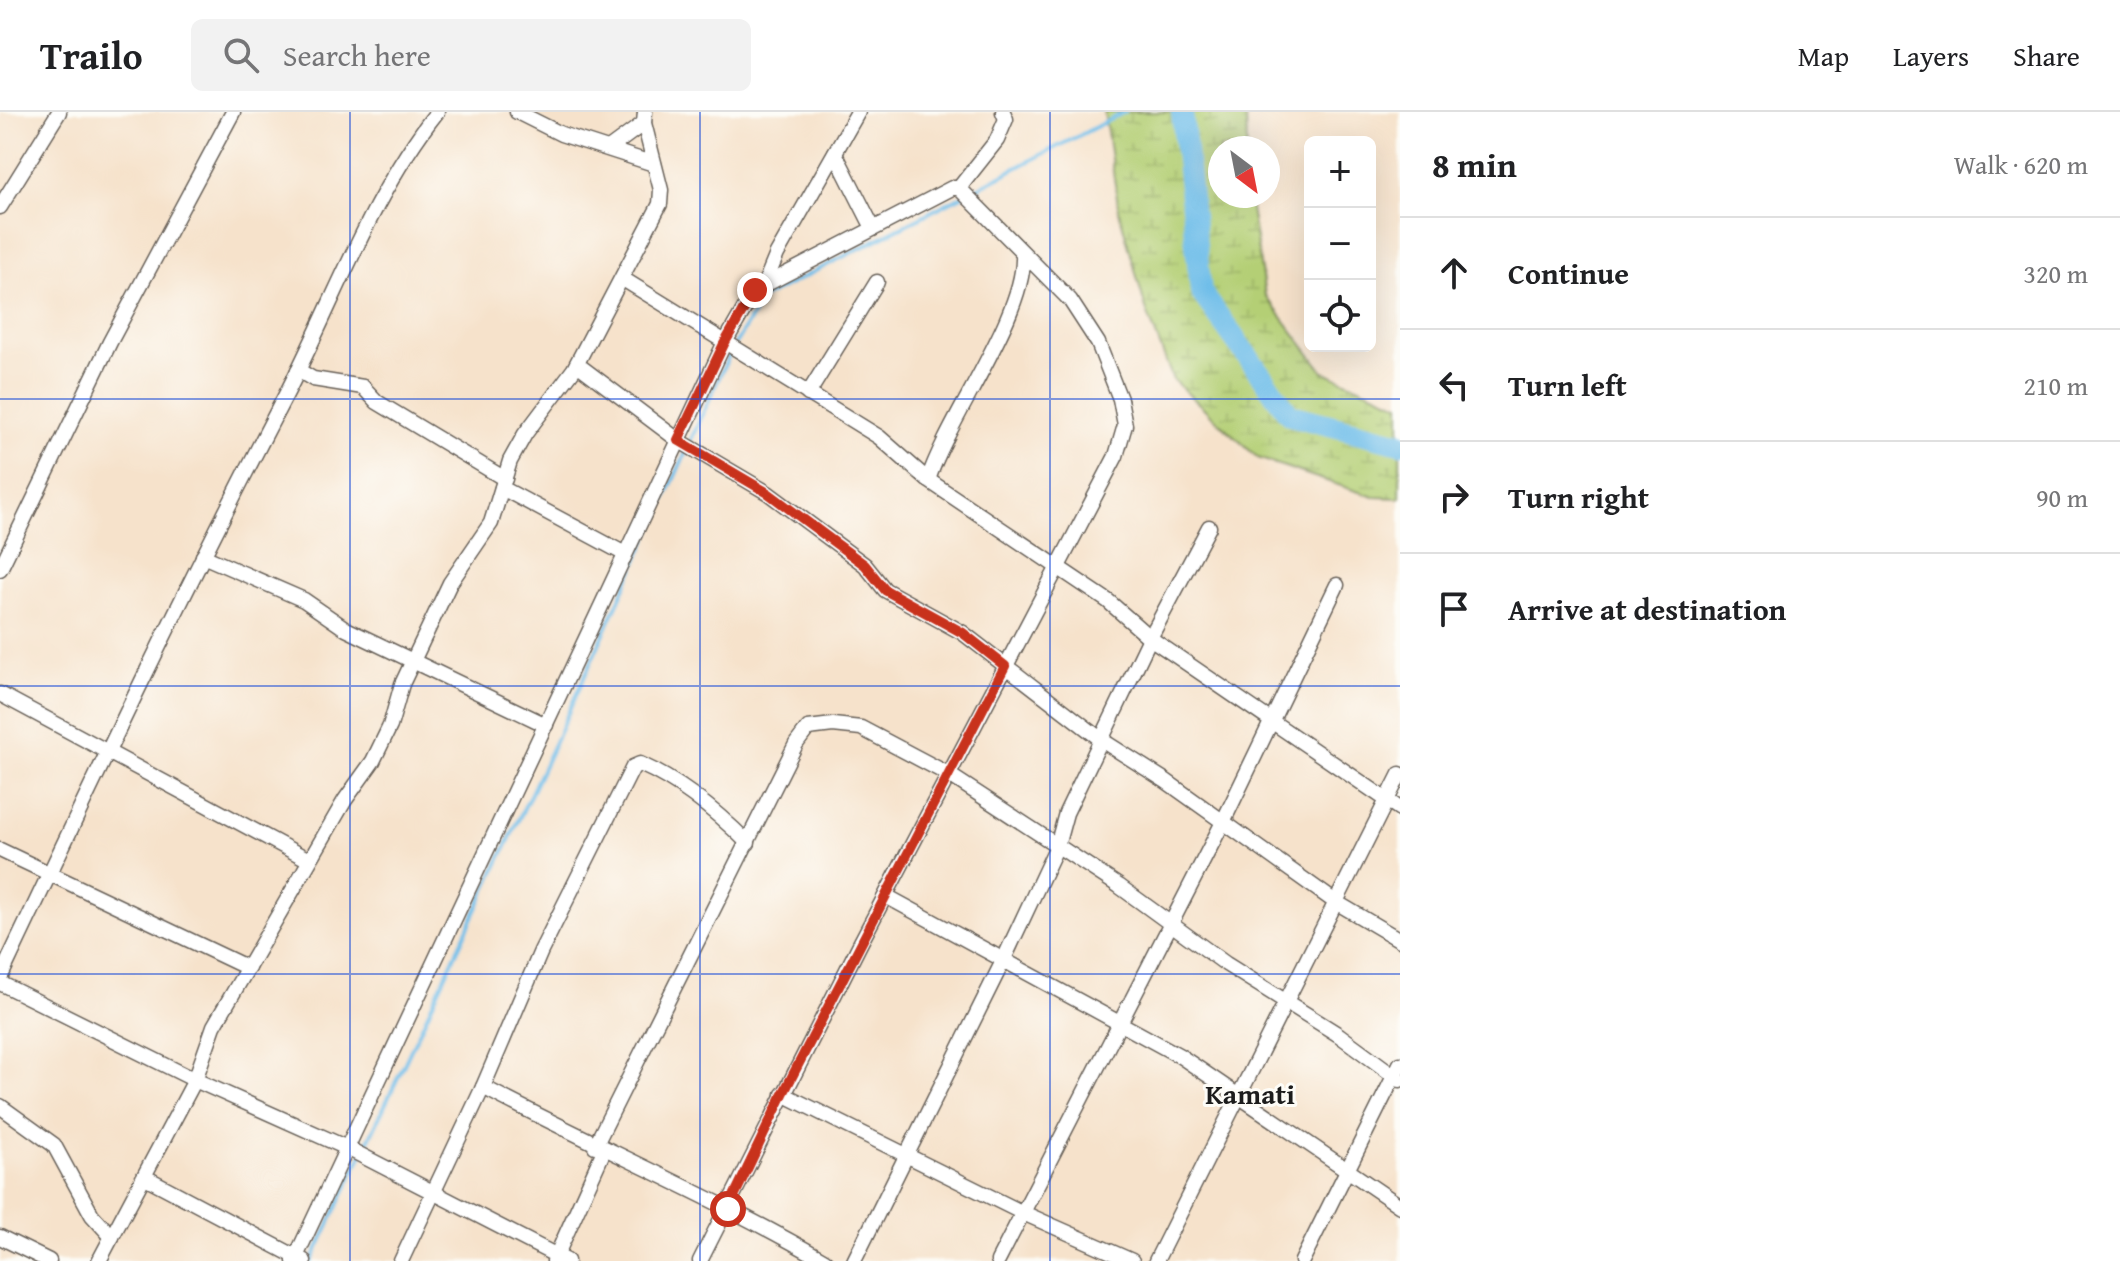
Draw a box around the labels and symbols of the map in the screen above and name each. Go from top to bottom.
north arrow [1208,136,1280,208]
route end [737,272,773,308]
district label: Kamati [1205,1073,1295,1114]
route start [710,1191,746,1227]

